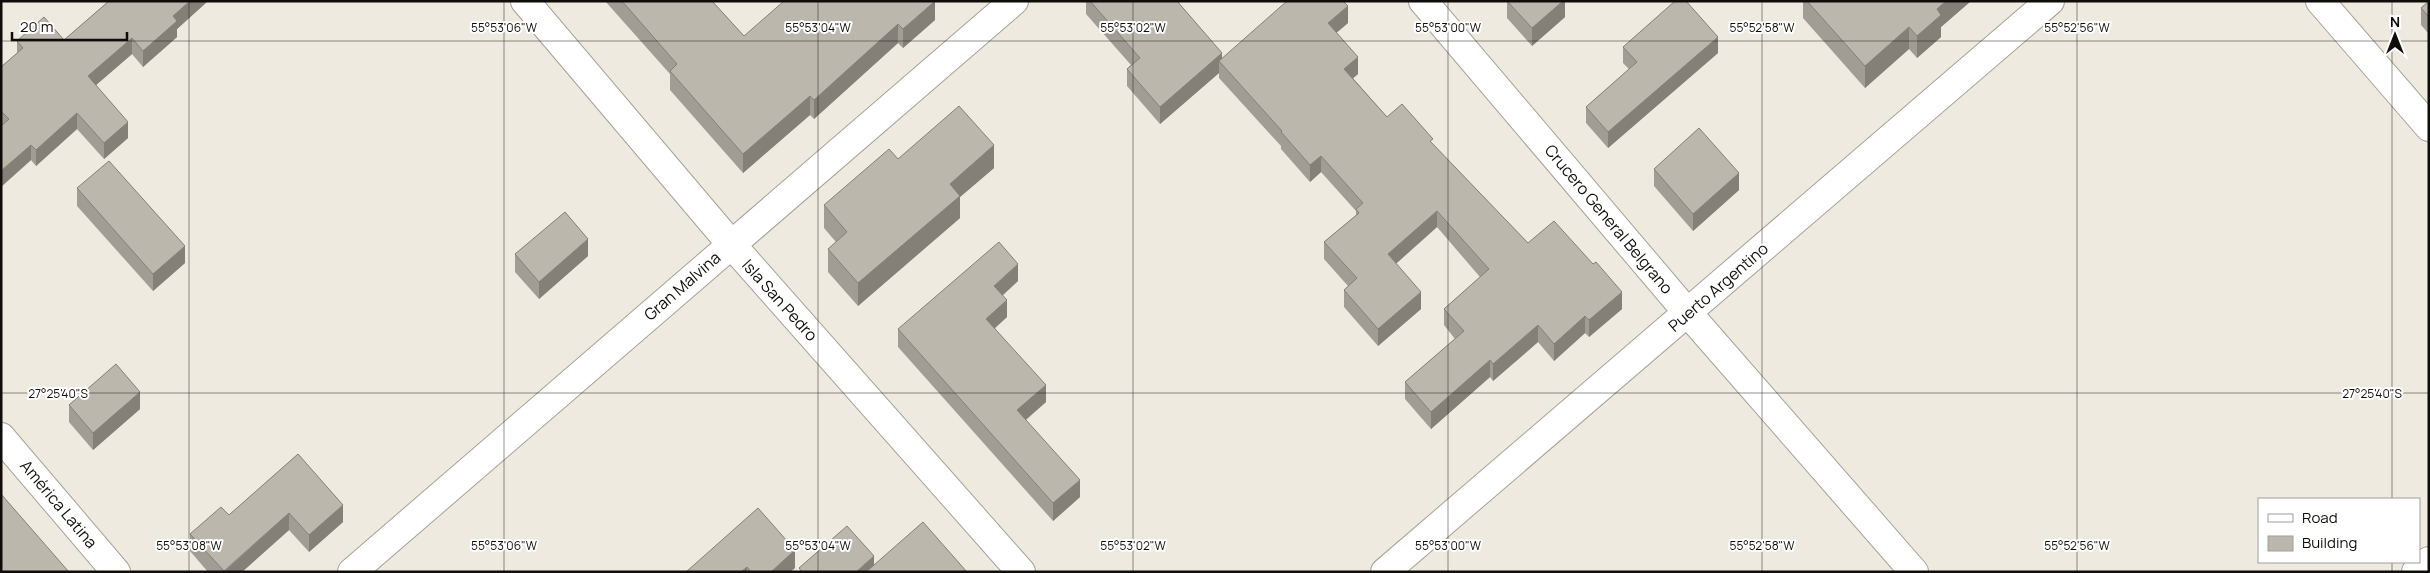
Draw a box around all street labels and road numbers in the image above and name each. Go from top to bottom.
street label: Crucero General Belgrano [1540,140,1678,298]
street label: Puerto Argentino [1663,237,1773,337]
street label: Gran Malvina [639,247,725,325]
street label: Isla San Pedro [737,254,823,346]
street label: América Latina [16,455,102,553]

